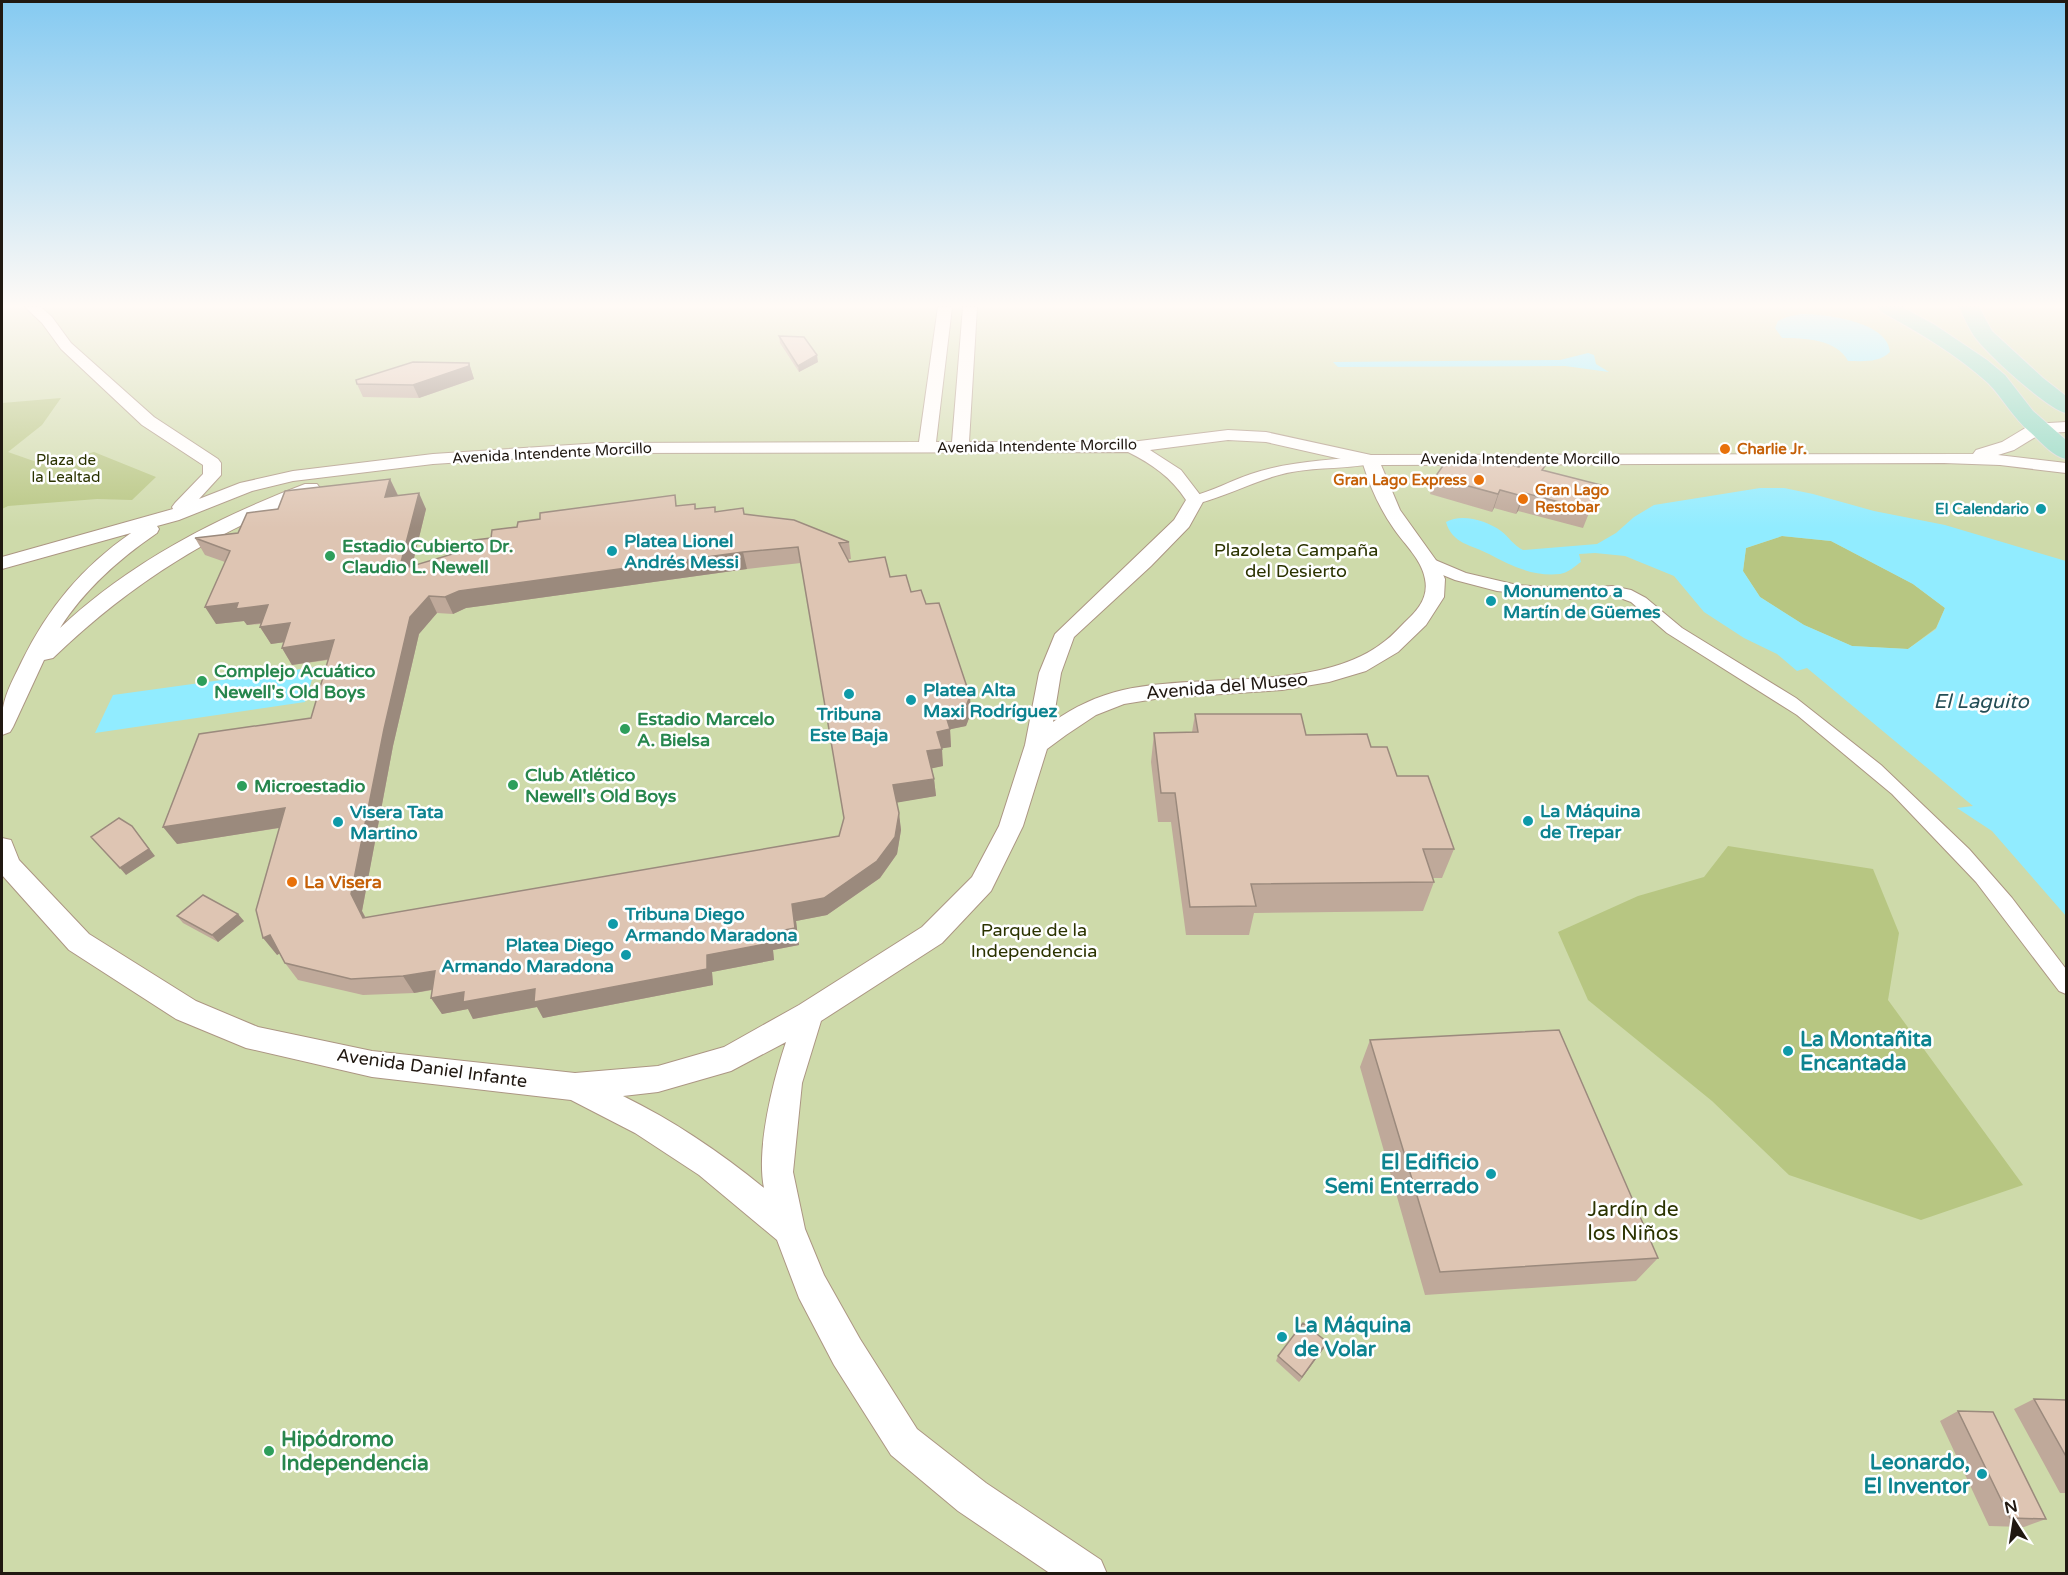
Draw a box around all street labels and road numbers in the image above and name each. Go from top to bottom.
street label: Avenida Intendente Morcillo [937,435,1137,457]
street label: Avenida Intendente Morcillo [452,439,652,467]
street label: Avenida Intendente Morcillo [1420,450,1620,468]
street label: Avenida del Museo [1145,668,1309,704]
street label: Avenida Daniel Infante [335,1044,529,1092]

